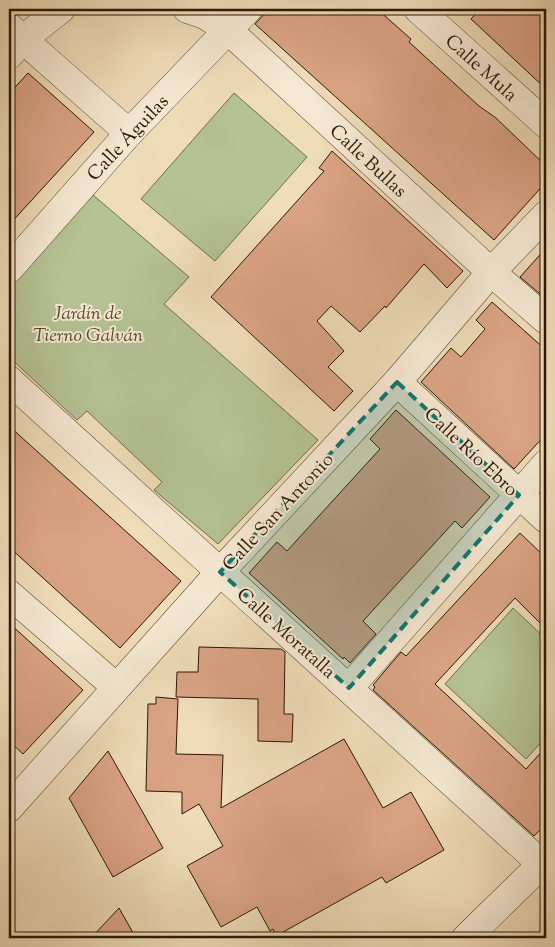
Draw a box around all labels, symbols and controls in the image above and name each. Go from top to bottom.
street label: Calle Mula [438,29,523,109]
street label: Calle Águilas [82,90,176,188]
street label: Calle Bullas [323,119,412,205]
park label: Jardín de Tierno Galván [33,301,143,350]
street label: Calle Río Ebro [417,402,523,504]
street label: Calle San Antonio [217,448,341,578]
street label: Calle Moratalla [230,582,341,686]

